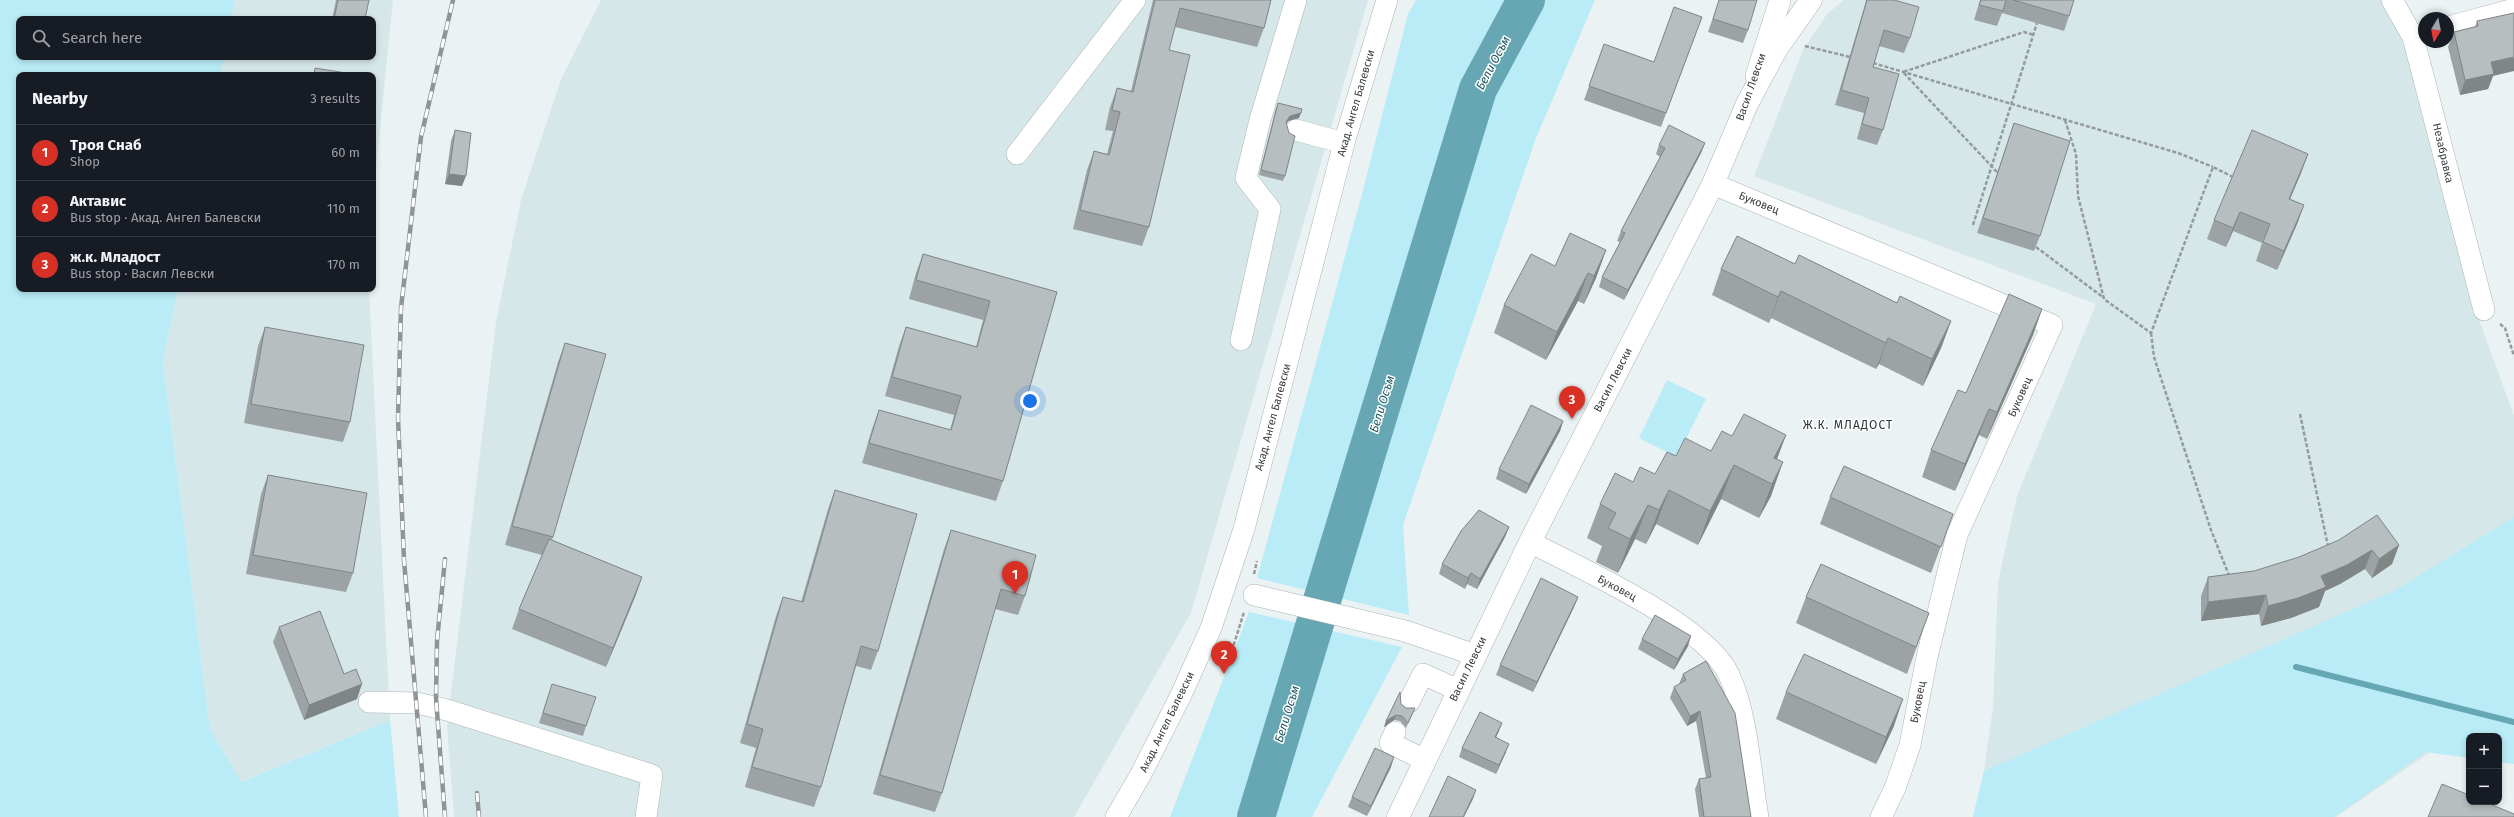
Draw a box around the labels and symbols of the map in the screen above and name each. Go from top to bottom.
north arrow [2418,12,2454,48]
water label: Бели Осъм [1473,34,1513,92]
street label: Акад. Ангел Балевски [1335,48,1377,158]
street label: Васил Левски [1733,51,1769,123]
street label: Незабравка [2430,122,2456,184]
street label: Буковец [1737,189,1782,217]
street label: Васил Левски [1591,346,1635,414]
street label: Акад. Ангел Балевски [1252,362,1294,472]
water label: Бели Осъм [1367,374,1397,434]
street label: Буковец [2005,374,2035,419]
pin: 3 [1559,386,1585,419]
your location [1020,391,1040,411]
district label: Ж.К. МЛАДОСТ [1803,418,1893,432]
pin: 1 [1002,561,1028,594]
street label: Буковец [1595,572,1639,604]
street label: Васил Левски [1447,634,1489,704]
pin: 2 [1211,641,1237,674]
street label: Акад. Ангел Балевски [1137,670,1197,774]
street label: Буковец [1908,679,1929,724]
water label: Бели Осъм [1272,684,1302,744]

